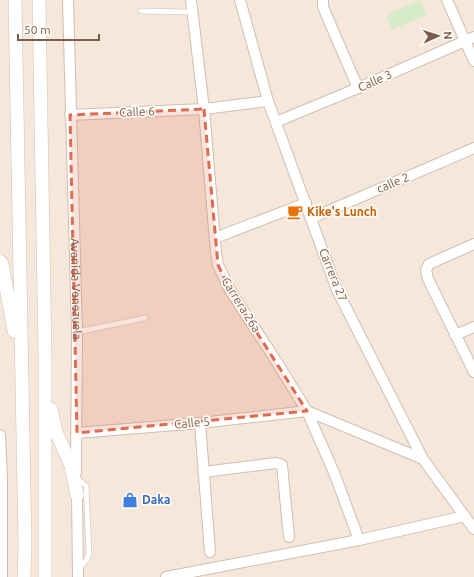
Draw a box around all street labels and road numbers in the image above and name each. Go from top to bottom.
street label: Calle 3 [356,67,394,94]
street label: Calle 6 [119,104,155,119]
street label: calle 2 [375,170,411,195]
street label: Avenida Venezuela [68,238,84,340]
street label: Carrera 27 [317,246,350,303]
street label: Carrera 26a [219,275,263,335]
street label: Calle 5 [173,414,210,431]

